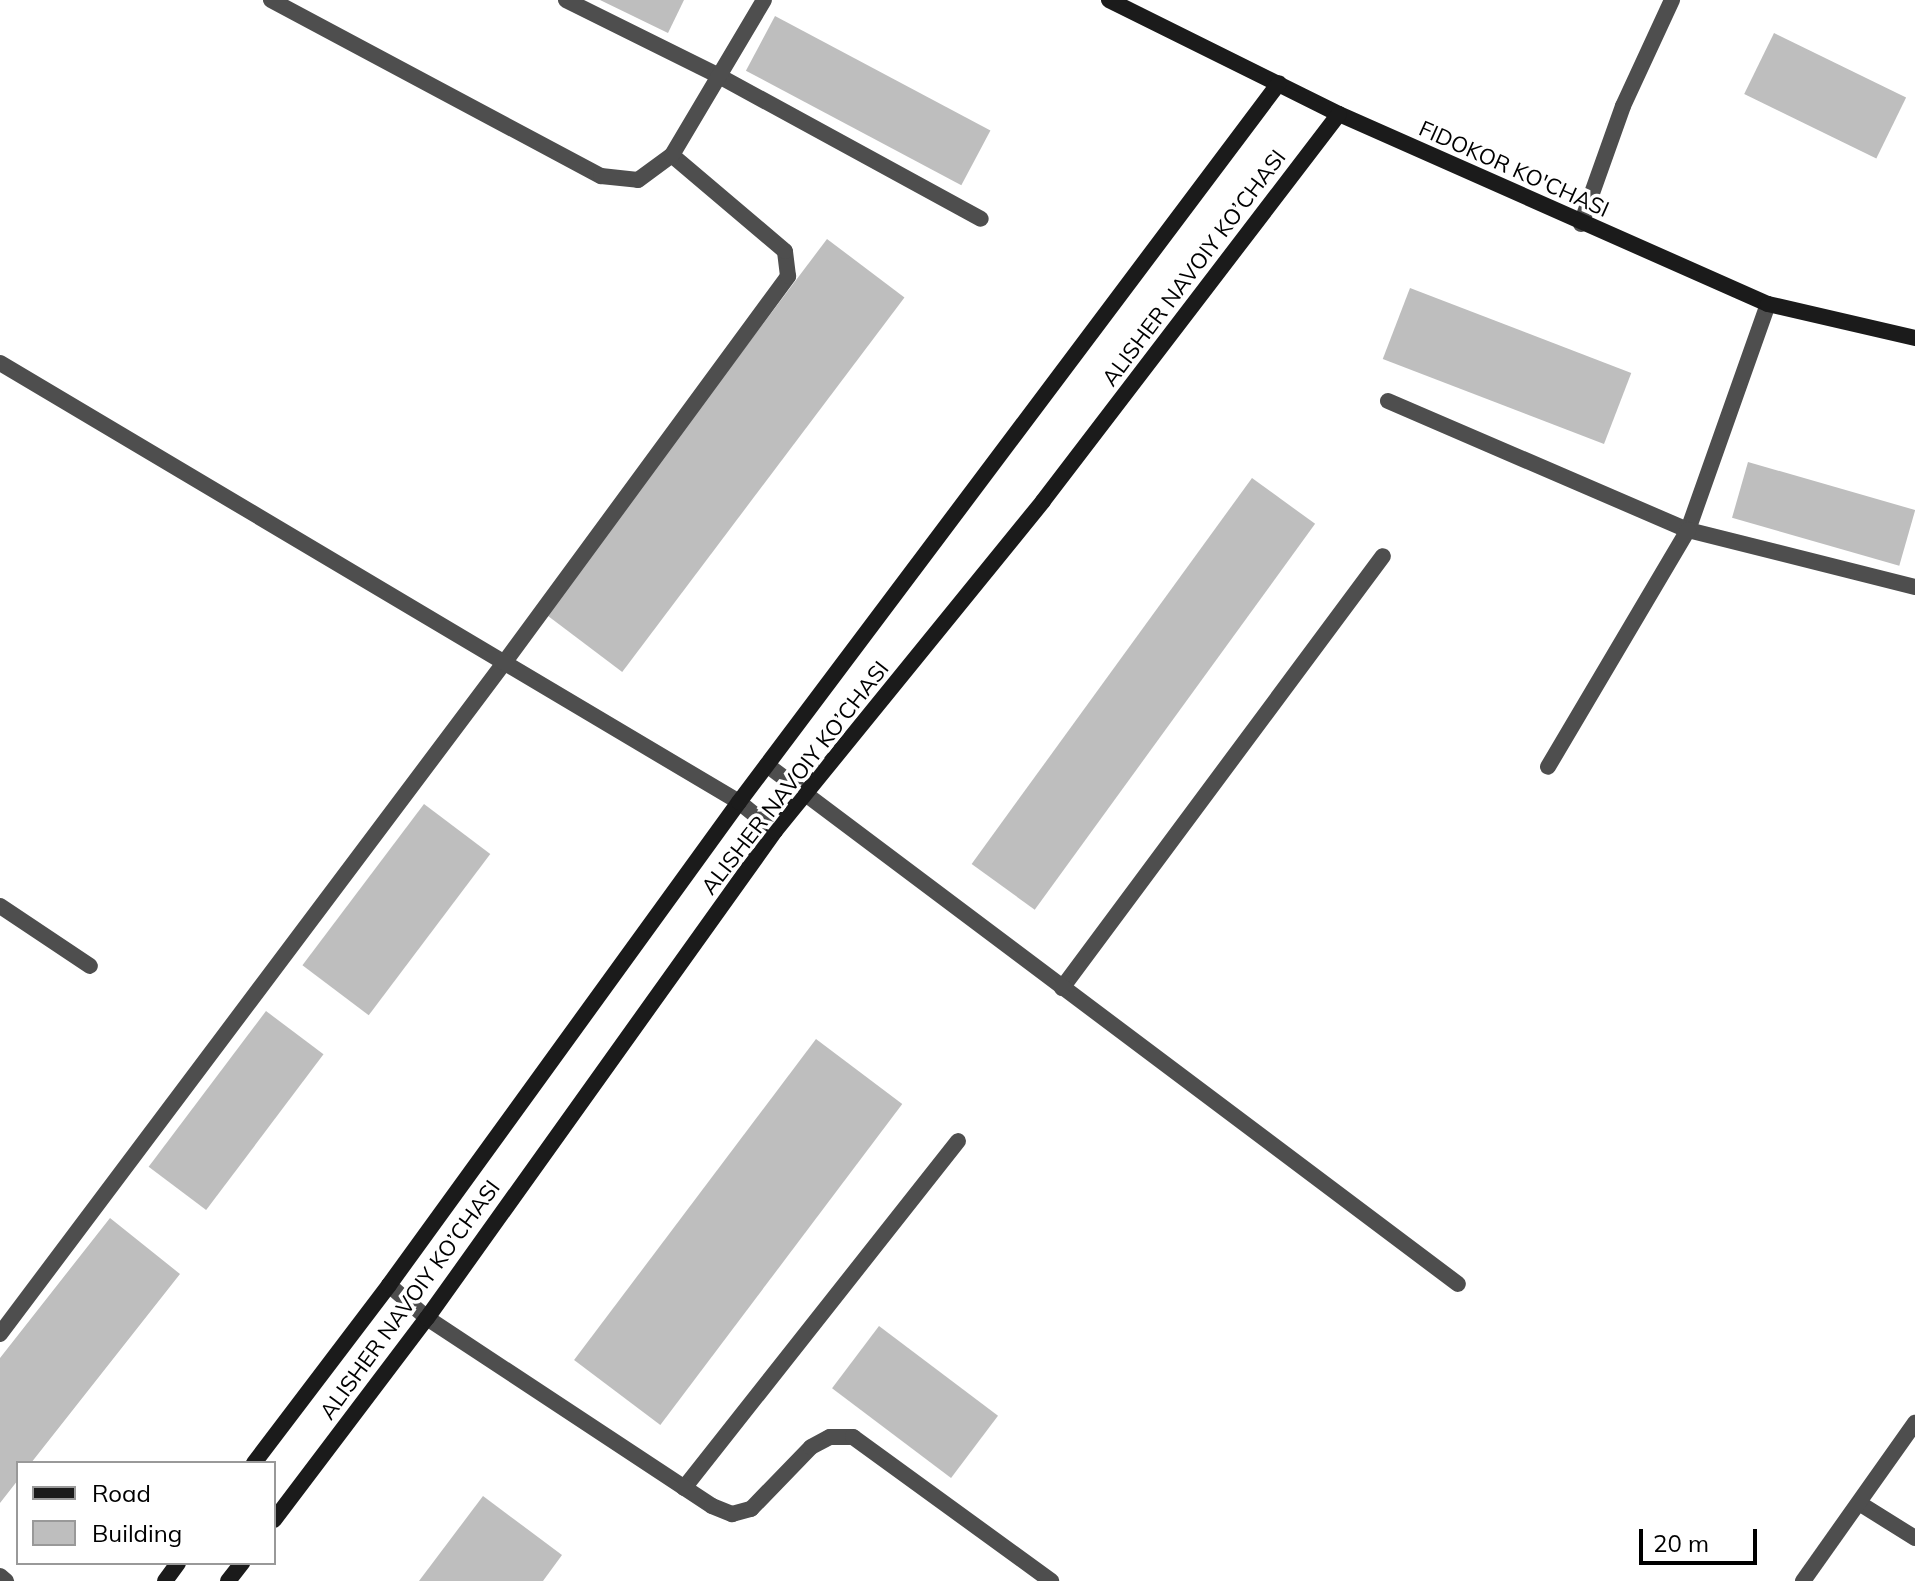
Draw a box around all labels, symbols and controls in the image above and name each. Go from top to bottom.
street label: FIDOKOR KO'CHASI [1415,115,1613,223]
street label: ALISHER NAVOIY KO’CHASI [1097,145,1291,391]
street label: ALISHER NAVOIY KO’CHASI [696,656,894,900]
street label: ALISHER NAVOIY KO’CHASI [314,1175,506,1425]
legend [16,1461,276,1565]
text: Road [92,1478,151,1508]
scale bar [1643,1513,1761,1563]
text: Building [92,1518,182,1548]
text: 20 m [1653,1528,1709,1558]

